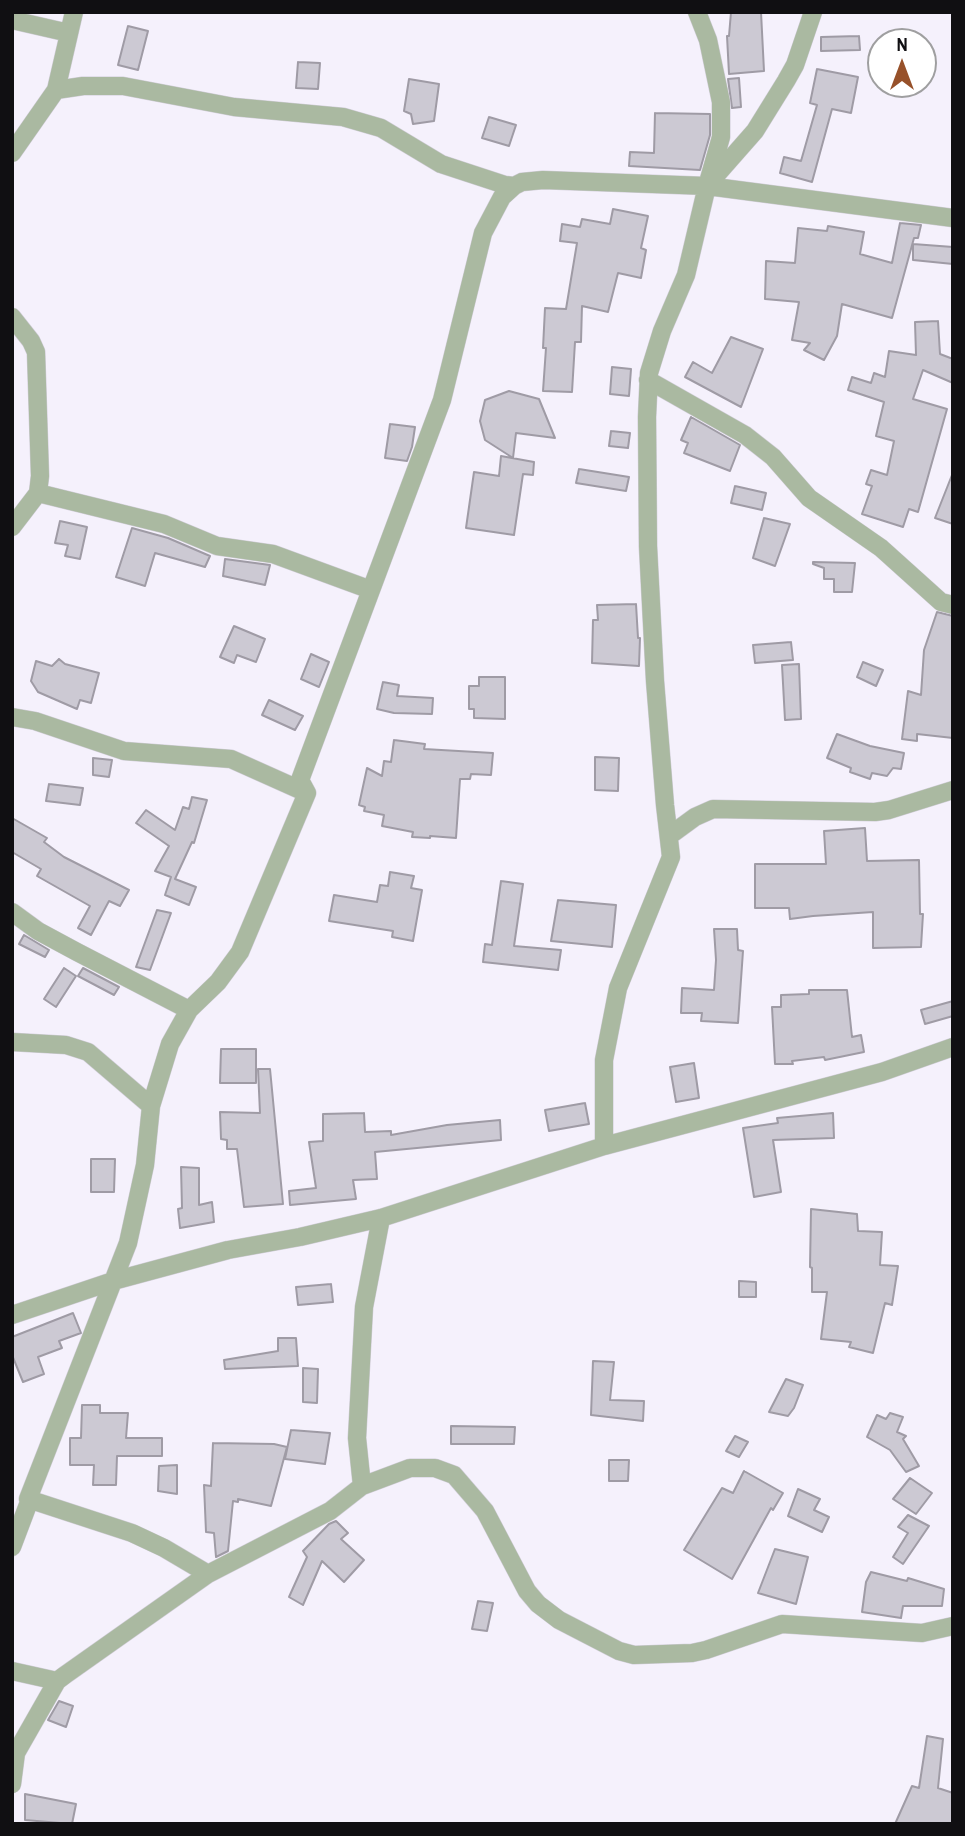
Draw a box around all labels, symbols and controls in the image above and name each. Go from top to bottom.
north arrow [867,28,937,98]
text: N [896,31,908,57]

